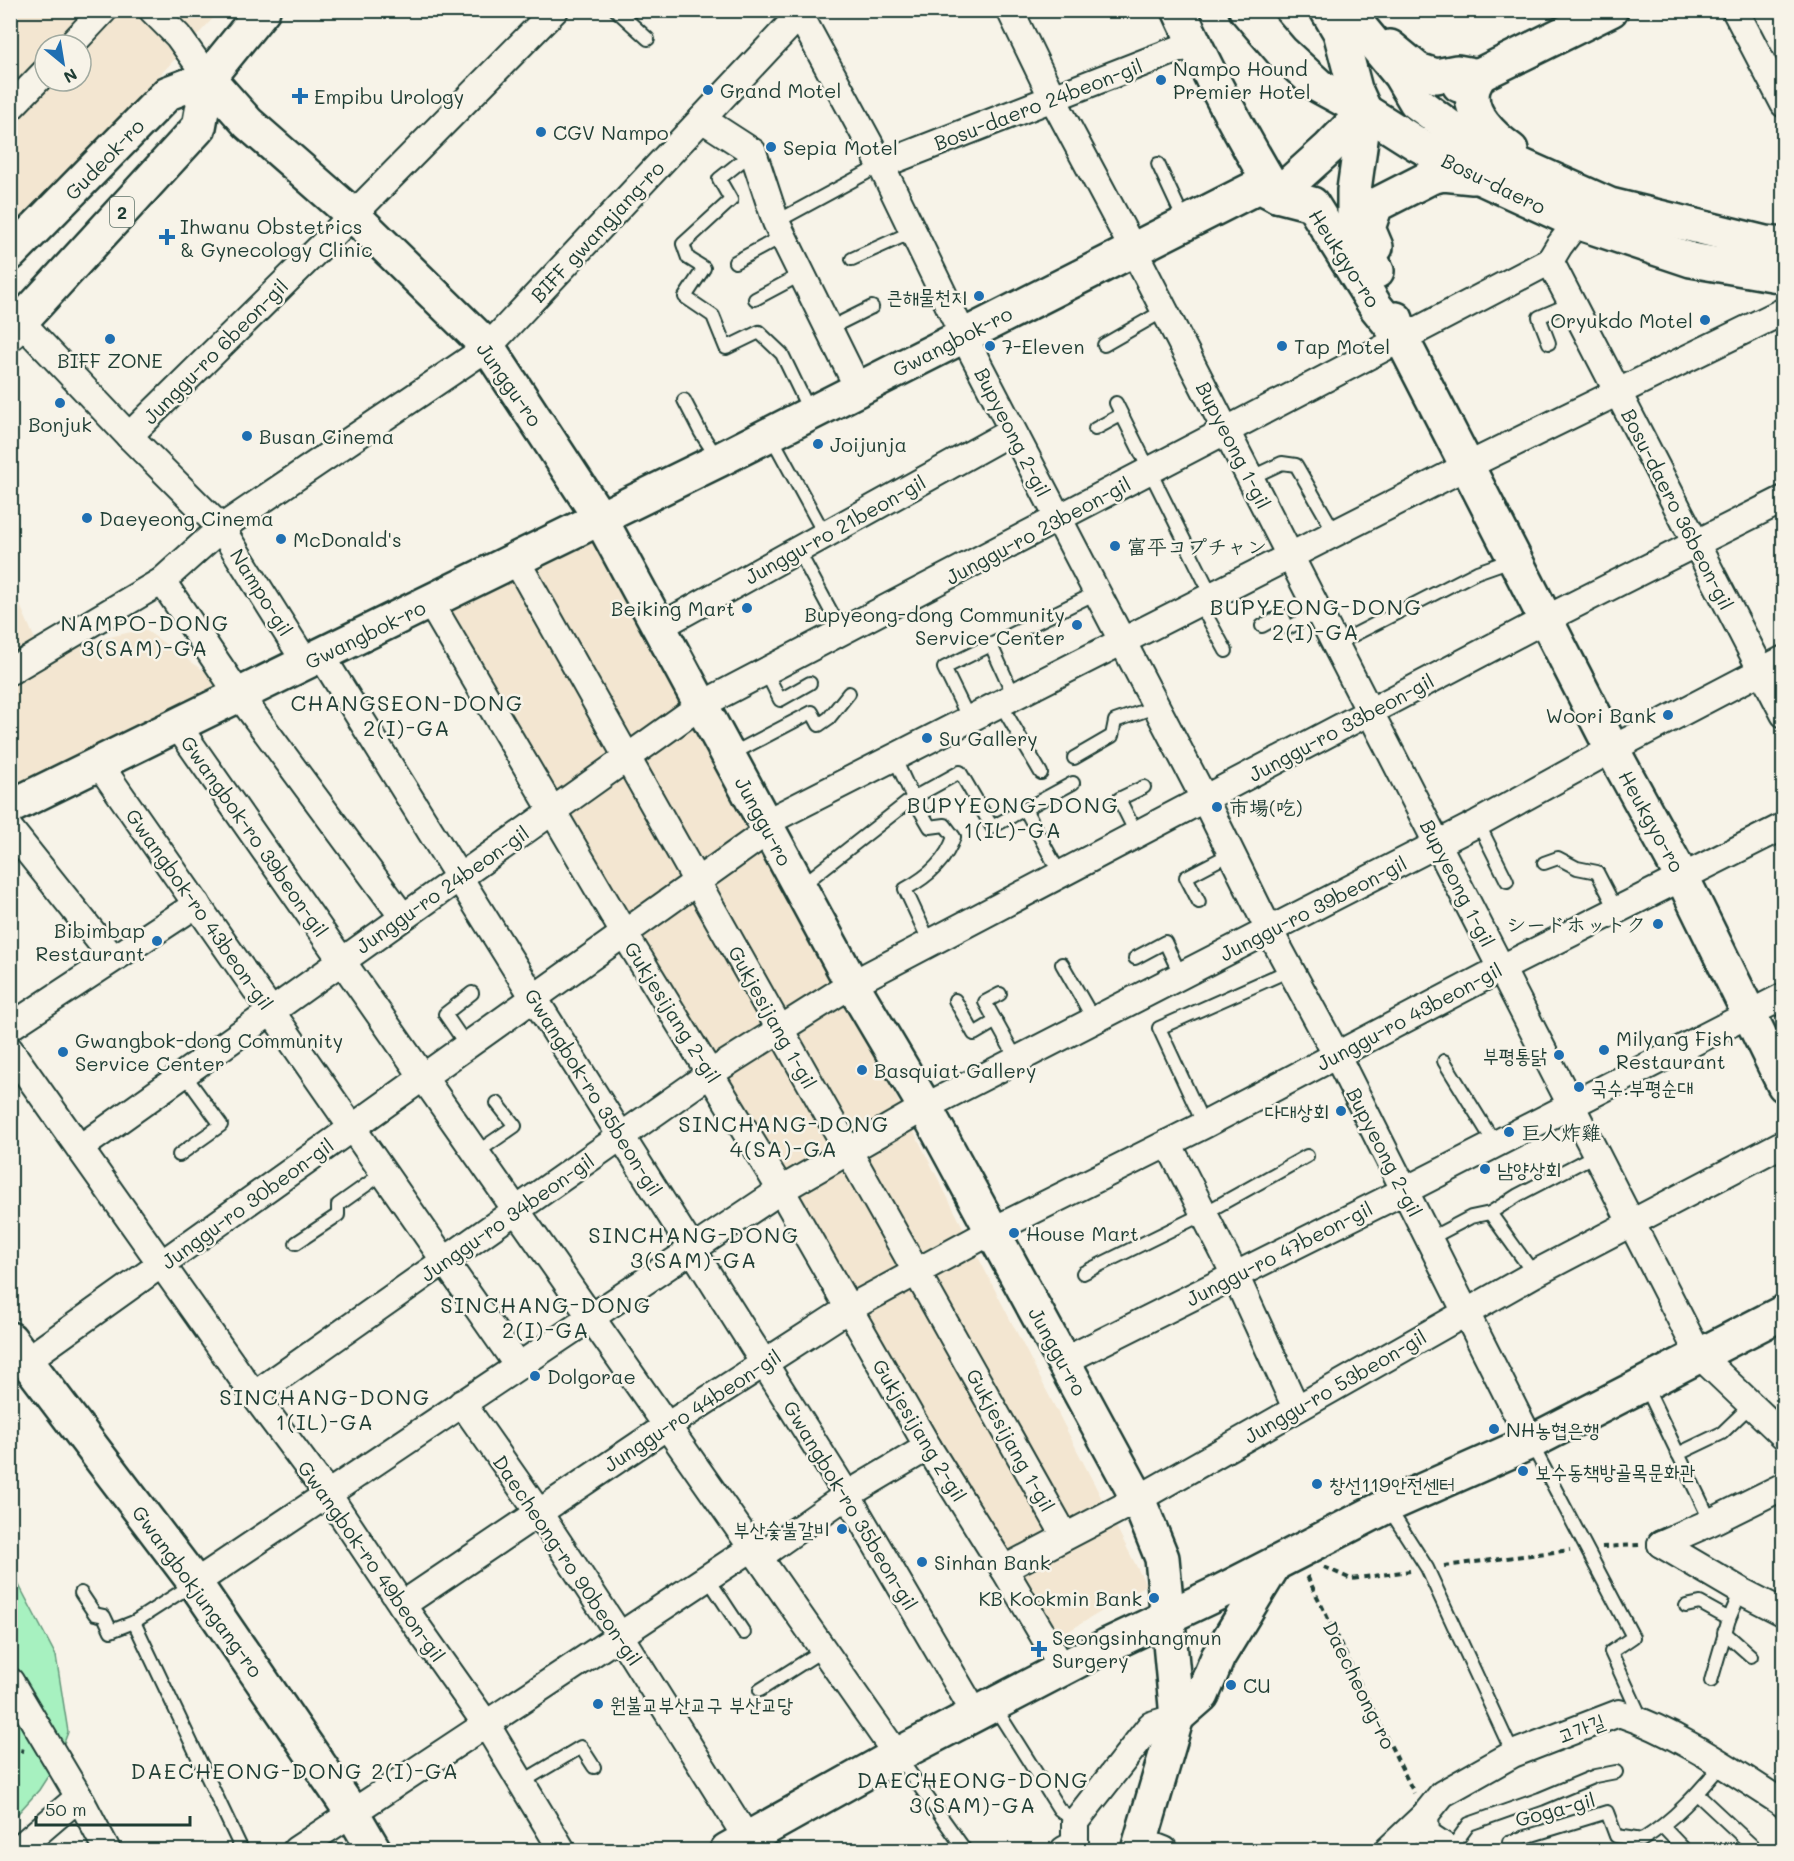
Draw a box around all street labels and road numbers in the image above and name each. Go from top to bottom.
street label: Bosu-daero 24beon-gil [930,52,1146,156]
street label: Gudeok-ro [59,113,149,205]
street label: Bosu-daero [1438,147,1551,219]
street label: BIFF gwangjang-ro [525,155,669,307]
road number: 2 [110,197,134,227]
street label: Heukgyo-ro [1303,204,1387,312]
street label: Junggu-ro 6beon-gil [137,273,293,429]
street label: Gwangbok-ro [888,300,1016,382]
street label: Junggu-ro [471,337,549,431]
street label: Bupyeong 2-gil [969,363,1057,501]
street label: Bupyeong 1-gil [1191,377,1277,513]
street label: Bosu-daero 36beon-gil [1616,404,1740,614]
street label: Junggu-ro 21beon-gil [740,468,930,590]
street label: Junggu-ro 23beon-gil [941,470,1135,590]
street label: Nampo-gil [225,543,299,641]
street label: Gwangbok-ro [300,594,430,674]
street label: Junggu-ro 33beon-gil [1244,667,1438,787]
street label: Gwangbok-ro 39beon-gil [175,730,335,942]
street label: Heukgyo-ro [1613,766,1691,877]
street label: Junggu-ro [730,772,798,870]
street label: Gwangbok-ro 43beon-gil [120,803,280,1015]
street label: Bupyeong 1-gil [1415,815,1501,951]
street label: Junggu-ro 24beon-gil [350,819,534,959]
street label: Junggu-ro 39beon-gil [1215,850,1411,966]
street label: Gukjesijang 2-gil [619,936,727,1088]
street label: Gukjesijang 1-gil [723,941,823,1093]
street label: Junggu-ro 43beon-gil [1312,956,1506,1076]
street label: Gwangbok-ro 35beon-gil [519,983,669,1201]
street label: Bupyeong 2-gil [1341,1083,1429,1221]
street label: Junggu-ro 30beon-gil [156,1132,338,1274]
street label: Junggu-ro 34beon-gil [415,1147,599,1287]
street label: Junggu-ro 47beon-gil [1181,1195,1377,1311]
street label: Junggu-ro [1023,1302,1093,1400]
street label: Junggu-ro 53beon-gil [1239,1323,1431,1449]
street label: Junggu-ro 44beon-gil [598,1343,786,1477]
street label: Gukjesijang 2-gil [867,1354,973,1506]
street label: Gukjesijang 1-gil [961,1364,1061,1516]
street label: Gwangbok-ro 35beon-gil [778,1395,924,1615]
street label: Daecheong-ro 90beon-gil [488,1450,648,1670]
street label: Gwangbok-ro 49beon-gil [292,1455,452,1667]
street label: Gwangbokjungang-ro [127,1500,269,1682]
street label: Daecheong-ro [1318,1617,1402,1753]
street label: 고가길 [1554,1707,1608,1749]
street label: Goga-gil [1512,1786,1598,1832]

